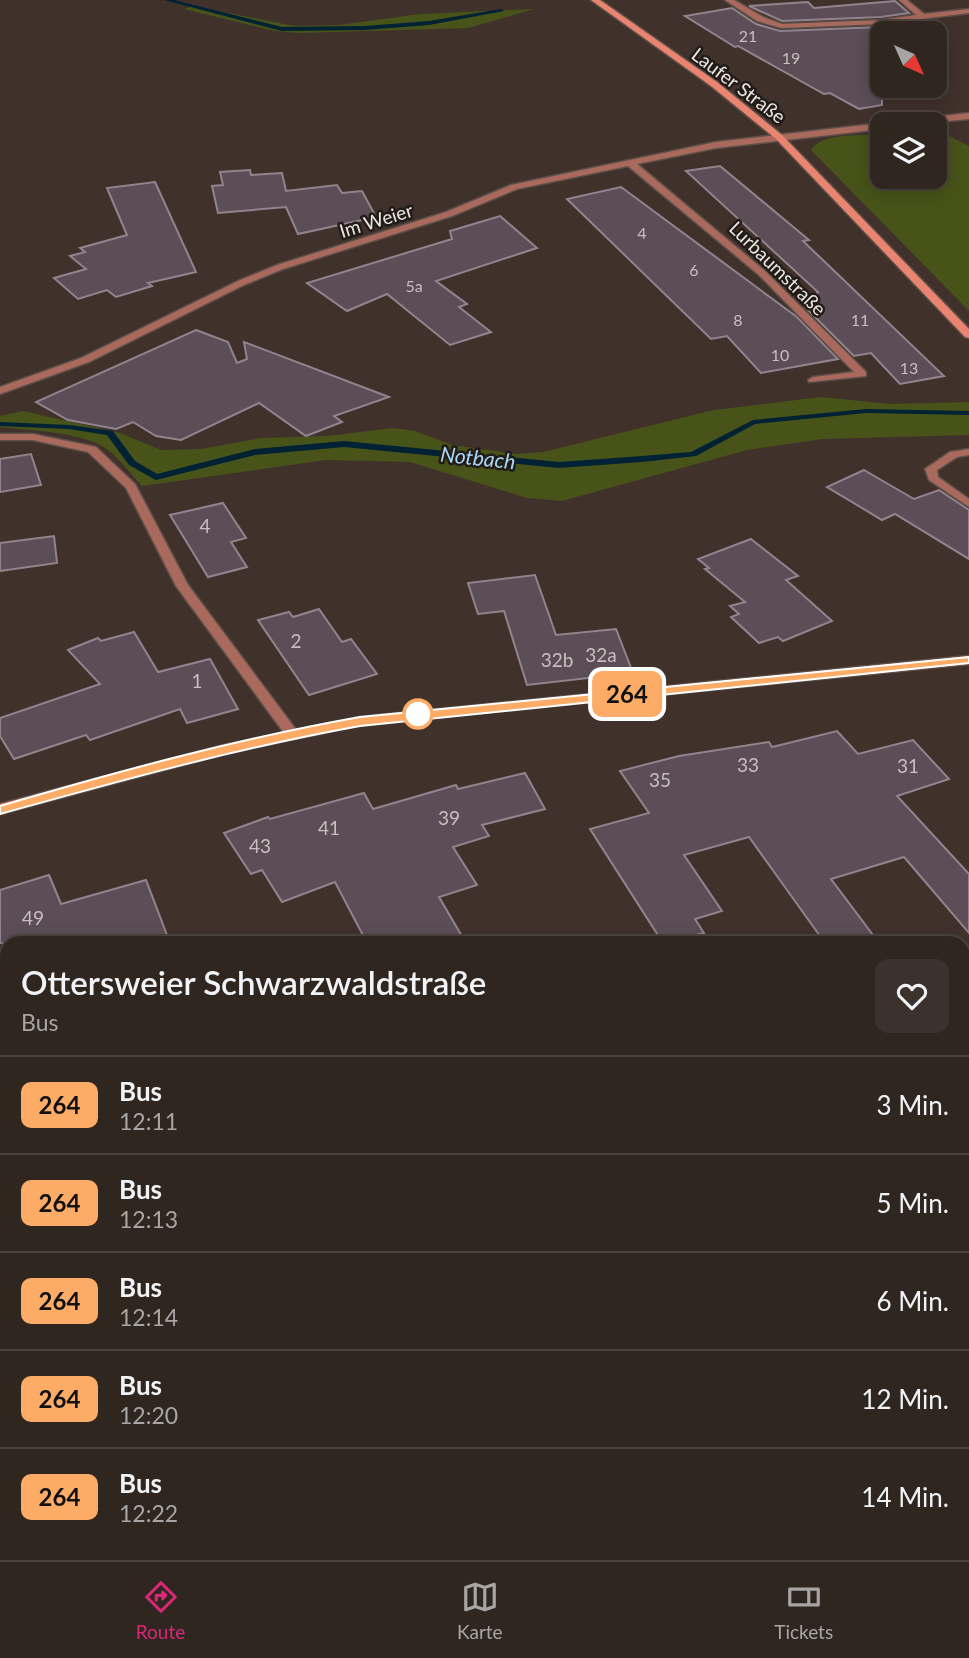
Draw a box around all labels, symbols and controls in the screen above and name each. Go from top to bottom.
north arrow [870,21,947,98]
map controls [870,21,947,189]
house number: 21 [739,26,757,45]
street label: Laufer Straße [688,42,790,128]
house number: 19 [782,48,800,67]
button: layers [870,112,947,189]
street label: Im Weier [337,198,416,242]
street label: Lurbaumstraße [725,216,831,320]
house number: 4 [637,223,647,242]
house number: 6 [689,260,699,279]
house number: 5a [405,276,423,295]
house number: 8 [733,310,743,329]
house number: 11 [851,310,869,329]
house number: 10 [771,345,789,364]
house number: 13 [900,358,918,377]
water label: Notbach [439,441,517,473]
house number: 4 [199,514,211,537]
house number: 2 [290,629,302,652]
house number: 32a [585,643,617,666]
house number: 32b [541,648,573,671]
house number: 1 [191,669,203,692]
line badge: 264 [587,671,667,717]
text: 264 [606,679,648,708]
unlabelled marker [403,699,433,729]
house number: 33 [737,753,759,776]
house number: 31 [897,754,919,777]
house number: 35 [649,768,671,791]
house number: 39 [438,806,460,829]
house number: 41 [318,816,340,839]
house number: 43 [249,834,271,857]
house number: 49 [22,906,44,929]
button: heart [875,959,949,1033]
text: Ottersweier Schwarzwaldstraße [21,962,486,1002]
text: Bus [21,1008,58,1036]
text: Bus [119,1075,162,1107]
text: 3 Min. [876,1089,949,1121]
text: 264 [39,1090,80,1119]
text: 12:11 [119,1107,178,1135]
text: Bus [119,1173,162,1205]
text: 5 Min. [876,1187,949,1219]
text: 264 [39,1188,80,1217]
text: 12:13 [119,1205,178,1233]
text: Bus [119,1271,162,1303]
text: 6 Min. [876,1285,949,1317]
text: 264 [39,1286,80,1315]
text: 12:14 [119,1303,178,1331]
text: Bus [119,1369,162,1401]
text: 12 Min. [861,1383,949,1415]
text: 264 [39,1384,80,1413]
text: 12:20 [119,1401,178,1429]
text: Bus [119,1467,162,1499]
text: 14 Min. [861,1481,949,1513]
text: 264 [39,1482,80,1511]
text: 12:22 [119,1499,178,1527]
tab: Route [136,1578,185,1643]
tab: Karte [457,1578,503,1643]
tab: Tickets [774,1578,833,1643]

